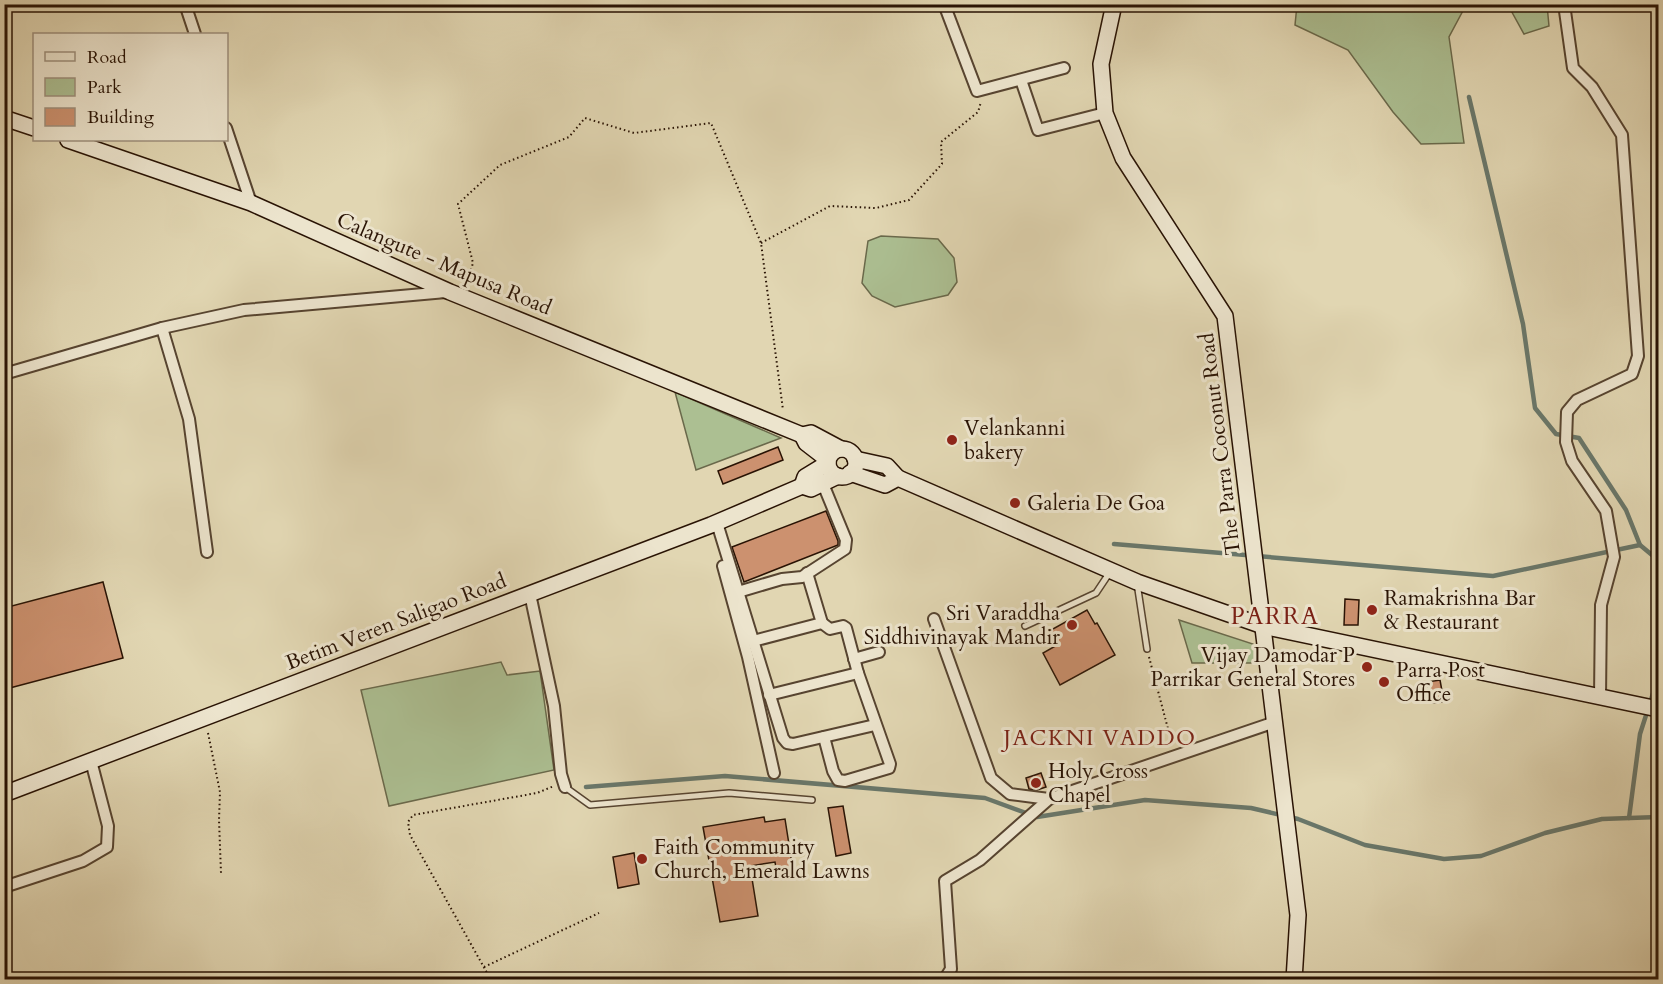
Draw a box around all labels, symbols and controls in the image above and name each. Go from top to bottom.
legend [33,33,228,141]
text: Road [87,45,127,70]
text: Park [87,75,122,100]
text: Building [87,105,155,130]
street label: Calangute - Mapusa Road [332,206,556,322]
street label: The Parra Coconut Road [1192,331,1248,557]
place label: Velankanni bakery [964,414,1066,467]
marker: Velankanni bakery [945,433,959,447]
place label: Galeria De Goa [1027,489,1165,518]
marker: Galeria De Goa [1008,496,1022,510]
street label: Betim Veren Saligao Road [281,566,511,678]
place label: Ramakrishna Bar & Restaurant [1384,584,1536,637]
place label: Sri Varaddha Siddhivinayak Mandir [864,599,1060,652]
district label: PARRA [1230,600,1320,633]
marker: Ramakrishna Bar & Restaurant [1365,603,1379,617]
marker: Sri Varaddha Siddhivinayak Mandir [1065,618,1079,632]
place label: Vijay Damodar P Parrikar General Stores [1151,641,1355,694]
place label: Parra Post Office [1396,656,1485,709]
marker: Vijay Damodar P Parrikar General Stores [1360,660,1374,674]
marker: Parra Post Office [1377,675,1391,689]
district label: JACKNI VADDO [1000,723,1197,753]
place label: Holy Cross Chapel [1048,757,1148,810]
marker: Holy Cross Chapel [1029,776,1043,790]
place label: Faith Community Church, Emerald Lawns [654,833,870,886]
marker: Faith Community Church, Emerald Lawns [635,852,649,866]

